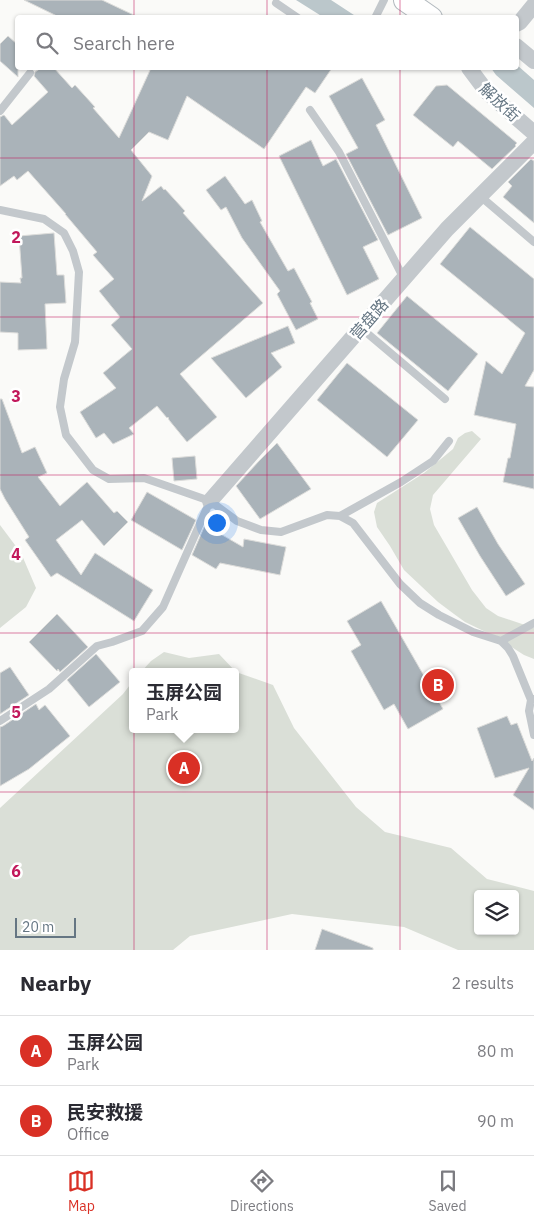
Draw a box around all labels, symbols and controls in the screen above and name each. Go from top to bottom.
search box [15,15,519,70]
icon: search [33,29,61,57]
text: Search here [73,31,175,55]
street label: 解放街 [476,78,524,126]
text: 2 [11,227,21,247]
street label: 营盘路 [346,294,392,344]
text: 3 [11,386,21,406]
your location [204,510,230,536]
text: 4 [11,544,21,564]
pin: B [422,666,454,704]
popup [129,668,239,733]
text: 玉屏公园 [146,680,222,704]
text: 5 [11,702,21,722]
text: Park [146,704,178,724]
pin: A [168,749,200,787]
text: 6 [11,861,21,881]
map controls [474,890,519,935]
button: layers [474,890,519,935]
scale bar [15,915,76,938]
text: 20 m [22,918,54,936]
text: Nearby [20,969,91,997]
text: 2 results [451,973,514,993]
text: 玉屏公园 [67,1030,143,1054]
text: A [31,1041,41,1061]
text: 80 m [477,1041,514,1061]
text: Park [67,1054,99,1074]
text: 民安救援 [67,1100,143,1124]
text: B [31,1111,41,1131]
text: 90 m [477,1111,514,1131]
text: Office [67,1124,109,1144]
tab: Map [67,1167,95,1215]
tab: Directions [230,1167,294,1215]
tab: Saved [429,1167,467,1215]

